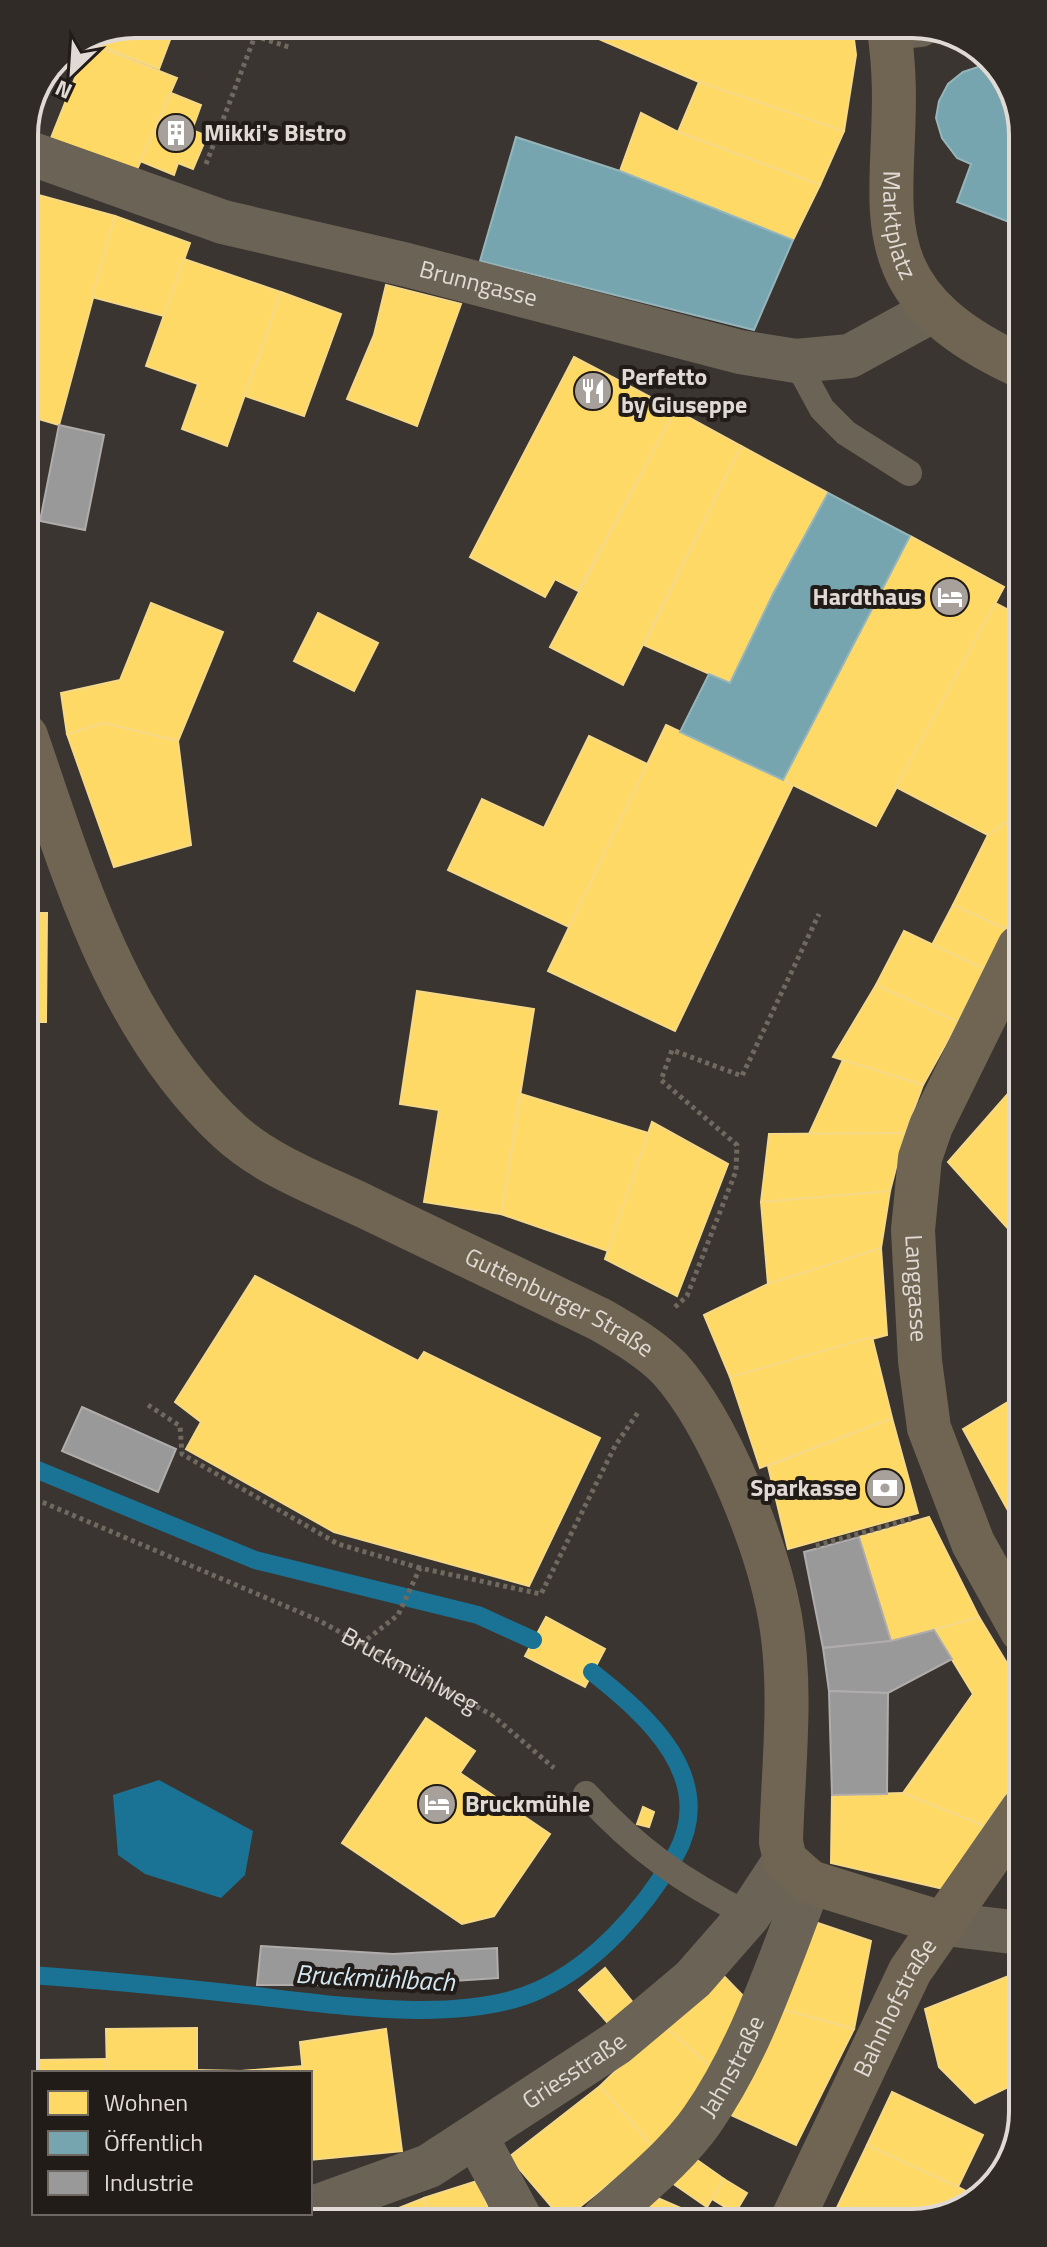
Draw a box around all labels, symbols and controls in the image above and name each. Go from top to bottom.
north arrow [32,32,112,112]
text: N [49,71,78,109]
building icon: Mikki's Bistro [155,112,197,154]
place label: Mikki's Bistro [204,114,347,150]
street label: Marktplatz [874,170,926,285]
street label: Brunngasse [416,250,541,315]
place label: Perfetto by Giuseppe [621,358,747,422]
restaurant icon: Perfetto by Giuseppe [572,370,614,412]
hotel icon: Hardthaus [929,576,971,618]
place label: Hardthaus [813,578,922,614]
street label: Langgasse [896,1234,938,1343]
street label: Guttenburger Straße [459,1238,662,1366]
bank icon: Sparkasse [864,1467,906,1509]
place label: Sparkasse [750,1469,857,1505]
street label: Bruckmühlweg [335,1617,486,1721]
hotel icon: Bruckmühle [416,1783,458,1825]
place label: Bruckmühle [465,1785,590,1821]
street label: Bahnhofstraße [843,1930,945,2082]
water label: Bruckmühlbach [294,1954,457,2001]
street label: Jahnstraße [690,2010,773,2124]
street label: Griesstraße [515,2024,634,2117]
legend [32,2071,312,2215]
text: Wohnen [104,2084,188,2120]
text: Öffentlich [104,2124,203,2160]
text: Industrie [104,2164,194,2200]

